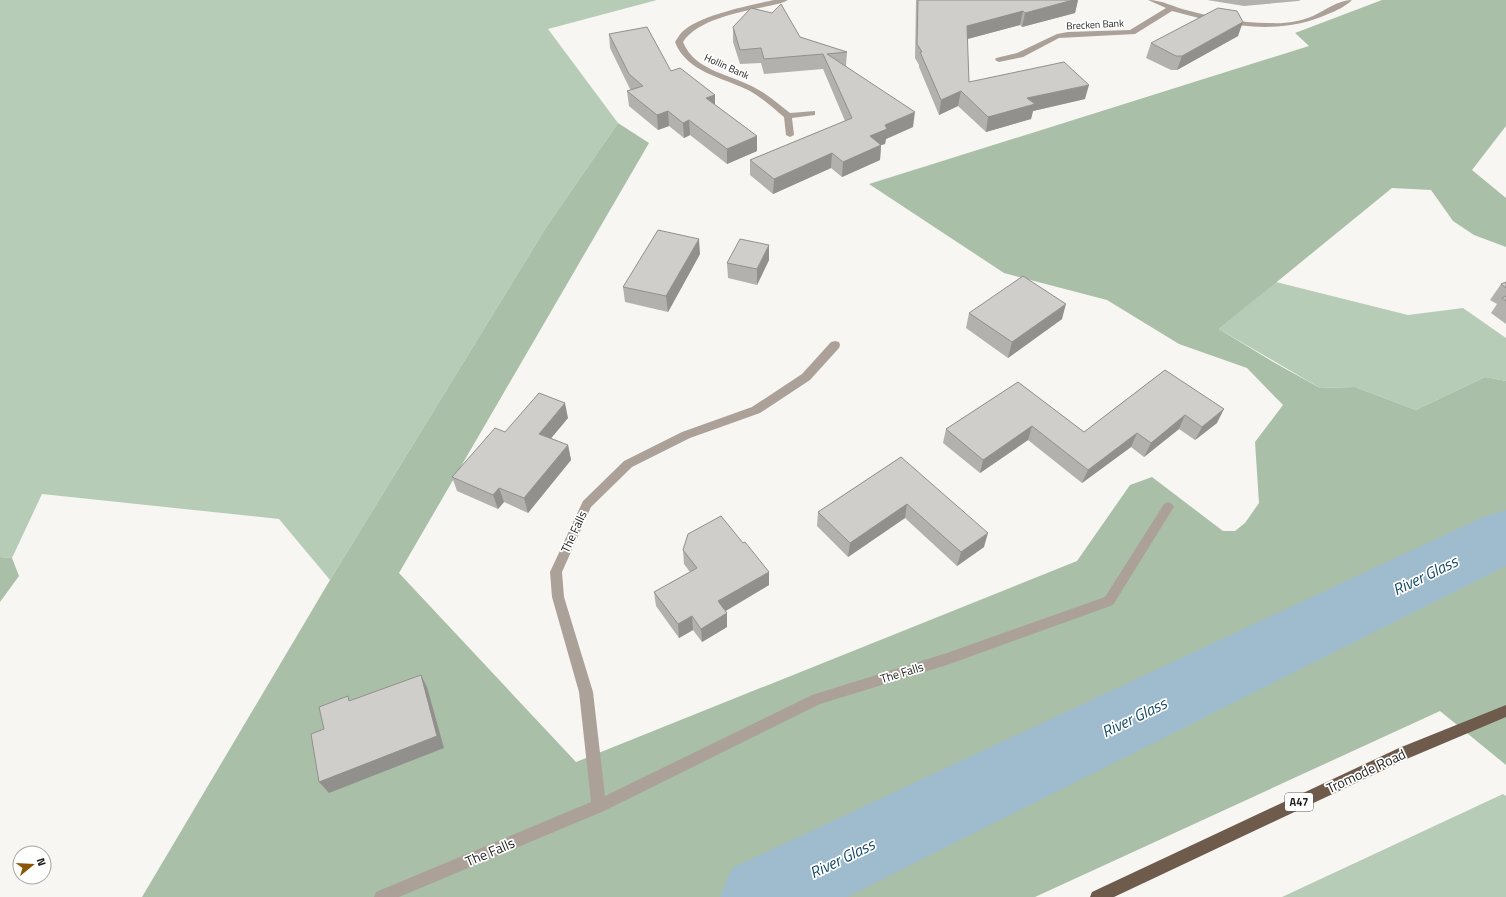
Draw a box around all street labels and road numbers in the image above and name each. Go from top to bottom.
street label: Brecken Bank [1066,15,1124,33]
street label: Hollin Bank [702,50,752,83]
street label: The Falls [556,507,592,556]
street label: The Falls [878,657,926,688]
street label: Tromode Road [1323,743,1409,798]
road number: A47 [1285,793,1313,811]
street label: The Falls [462,832,518,871]

